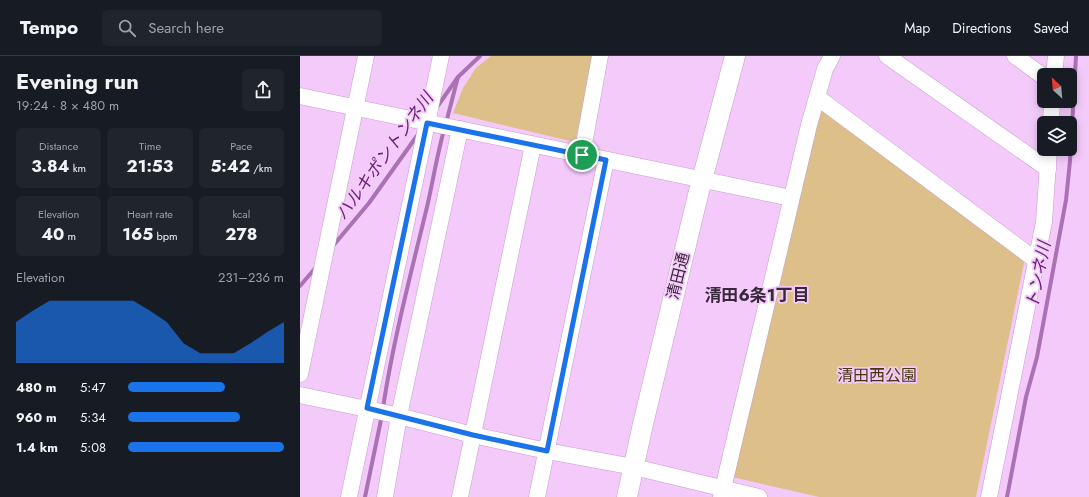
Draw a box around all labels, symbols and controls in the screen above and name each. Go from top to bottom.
search box [102,10,382,46]
text: Tempo [20,14,78,41]
icon: search [116,17,138,39]
text: Search here [148,17,224,39]
text: Map [904,18,930,38]
text: Directions [952,18,1012,38]
text: Saved [1034,18,1069,38]
text: Evening run [16,65,139,97]
north arrow [1037,68,1077,108]
map controls [1037,68,1077,156]
button: share [242,69,284,111]
water label: ハルキポントンネ川 [329,86,440,225]
text: 19:24 · 8 × 480 m [16,96,119,115]
button: layers [1037,116,1077,156]
text: Distance [39,138,78,154]
text: Time [139,138,161,154]
text: Pace [230,138,252,154]
pin [565,138,599,172]
icon: arrive [571,144,593,166]
text: 3.84 [31,154,69,178]
text: 21:53 [127,154,173,178]
text: 5:42 [210,154,250,178]
text: km [69,160,86,176]
text: /km [250,160,272,176]
text: Elevation [38,206,79,222]
text: Heart rate [127,206,173,222]
text: kcal [232,206,250,222]
text: 40 [41,222,64,246]
text: 165 [122,222,153,246]
text: 278 [225,222,257,246]
text: m [64,228,76,244]
text: bpm [153,228,178,244]
water label: トンネ川 [1020,238,1057,311]
street label: 清田通 [661,250,695,302]
text: Elevation [16,268,65,287]
text: 231–236 m [218,268,284,287]
district label: 清田6条1丁目 [704,283,810,307]
park label: 清田西公園 [837,364,917,387]
text: 480 m [16,378,56,397]
text: 5:47 [80,378,106,397]
text: 960 m [16,408,57,427]
text: 5:34 [80,408,106,427]
text: 1.4 km [16,438,58,457]
text: 5:08 [80,438,106,457]

